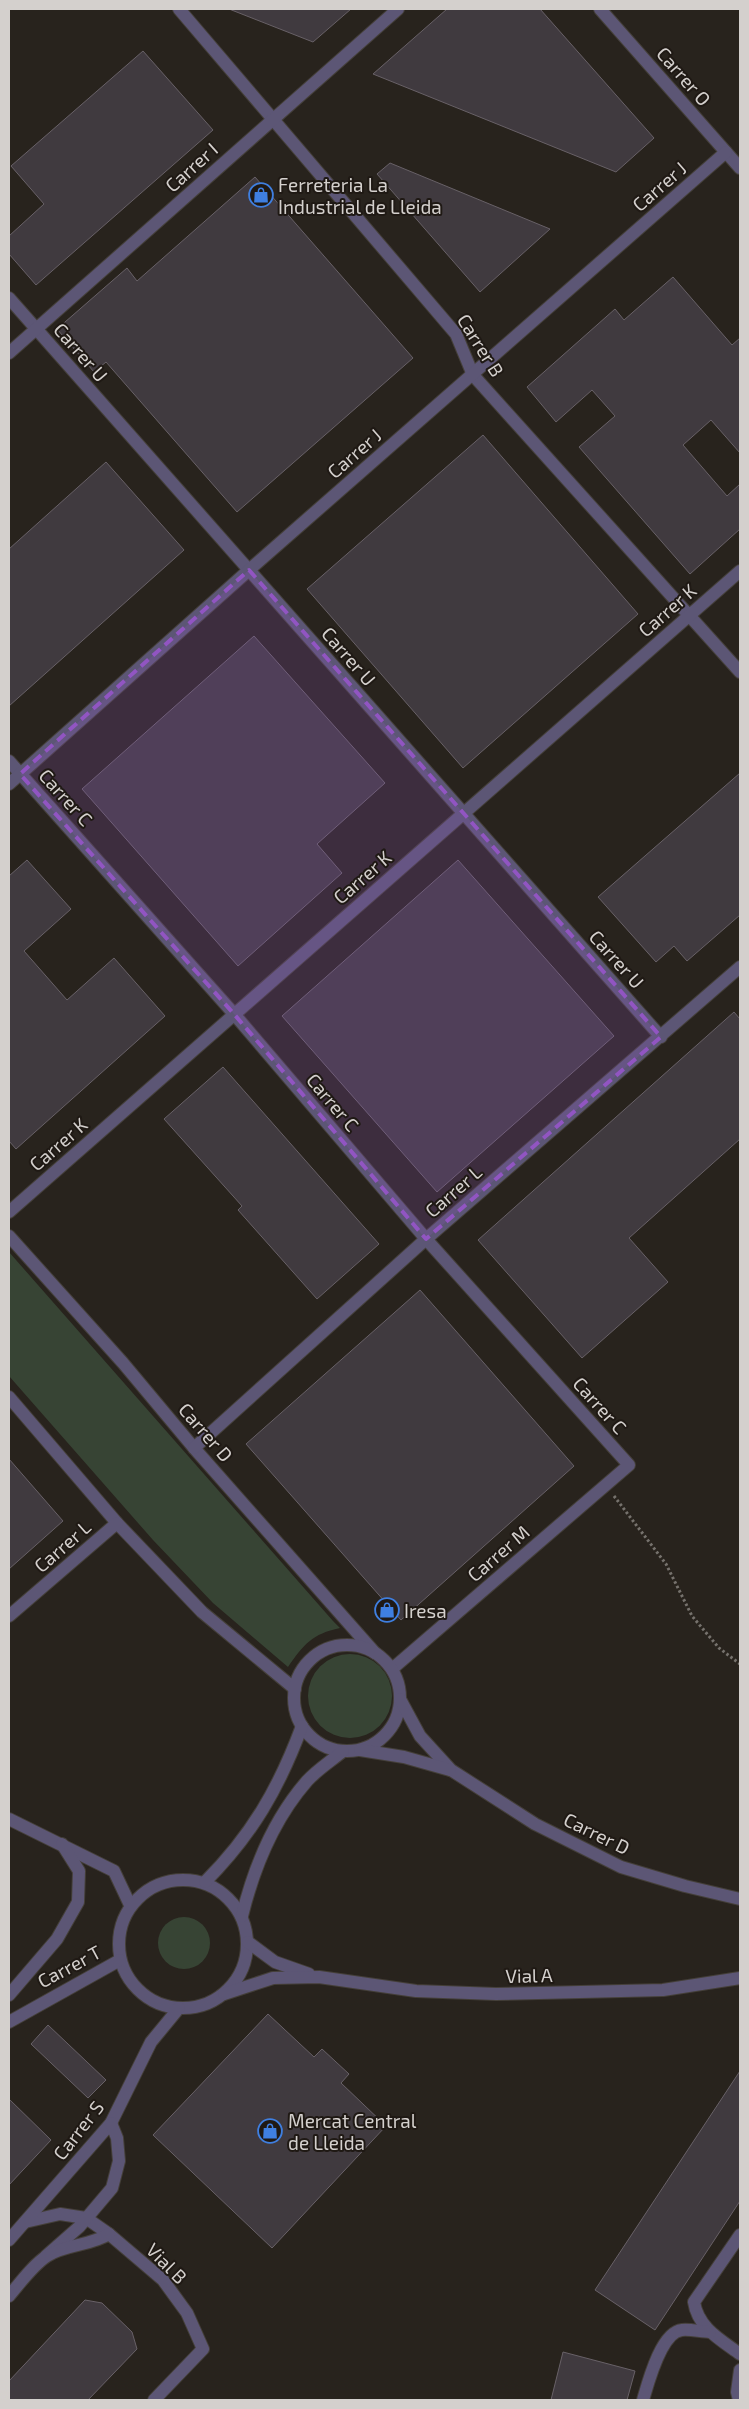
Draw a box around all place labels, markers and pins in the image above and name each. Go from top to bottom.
place label: Ferreteria La Industrial de Lleida [278,173,442,218]
shop icon: Ferreteria La Industrial de Lleida [248,182,274,208]
shop icon: Iresa [374,1597,400,1623]
place label: Iresa [404,1599,447,1622]
place label: Mercat Central de Lleida [288,2109,417,2154]
shop icon: Mercat Central de Lleida [257,2118,283,2144]

